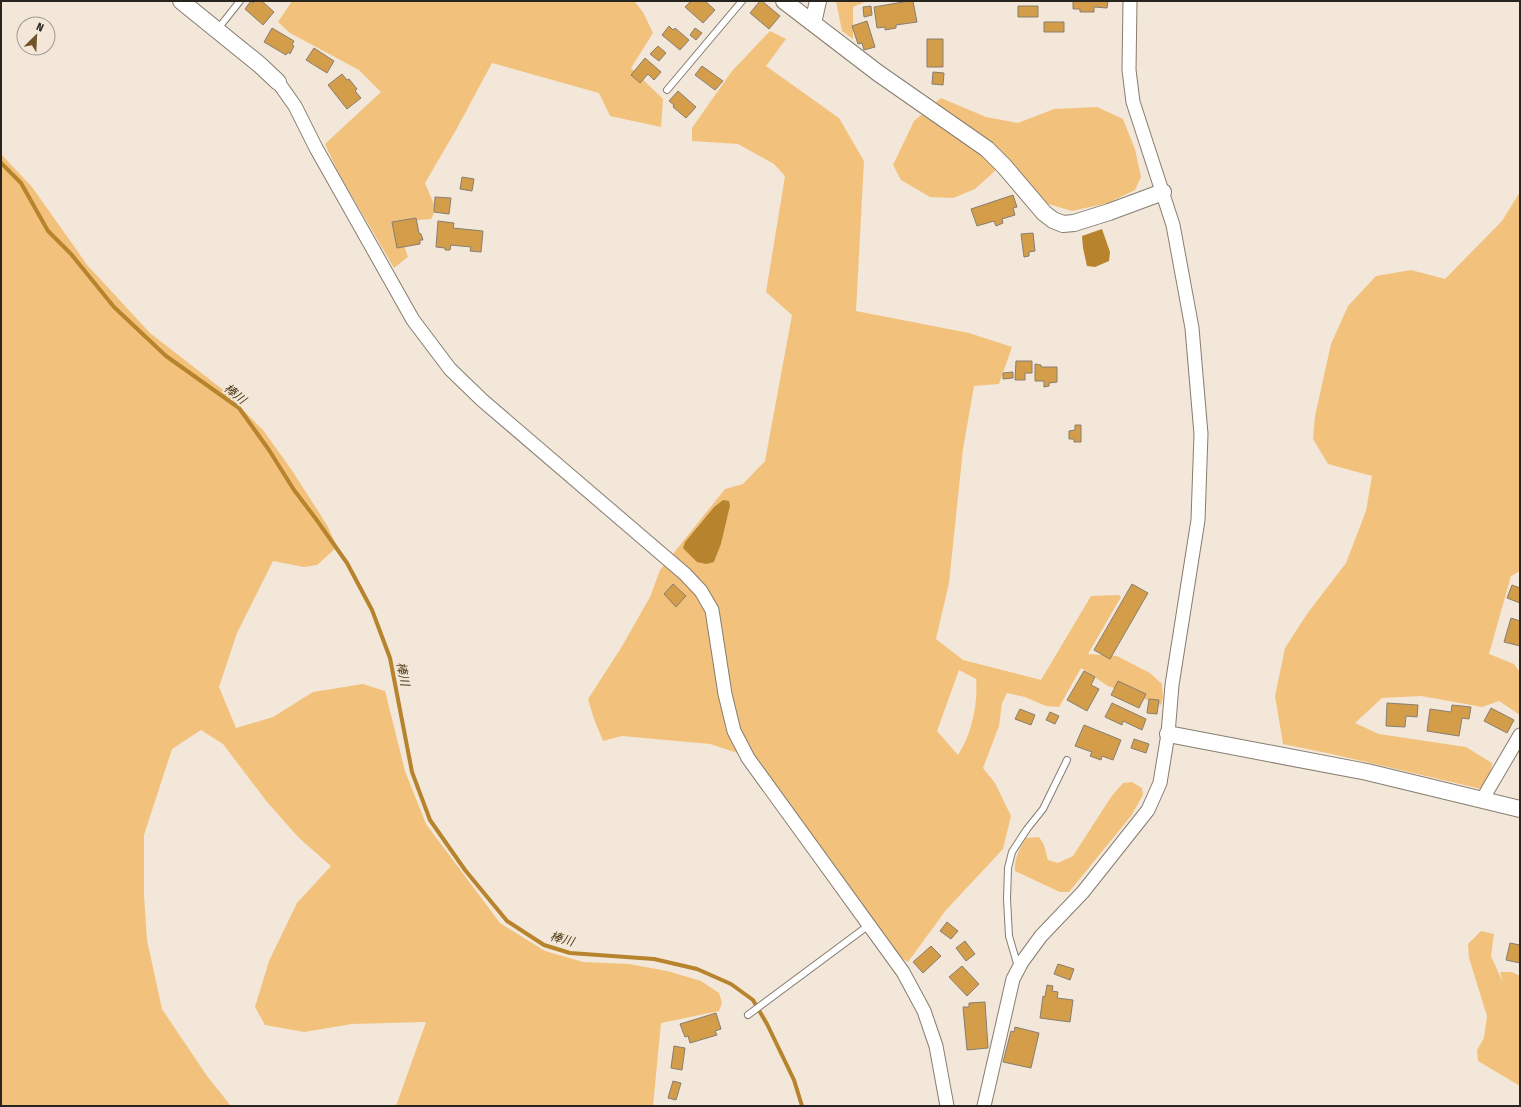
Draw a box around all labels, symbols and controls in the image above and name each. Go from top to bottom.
north arrow [16,16,56,56]
text: N [34,20,46,35]
water label: 棒川 [221,381,250,408]
water label: 棒川 [394,661,413,689]
water label: 棒川 [549,929,577,950]

